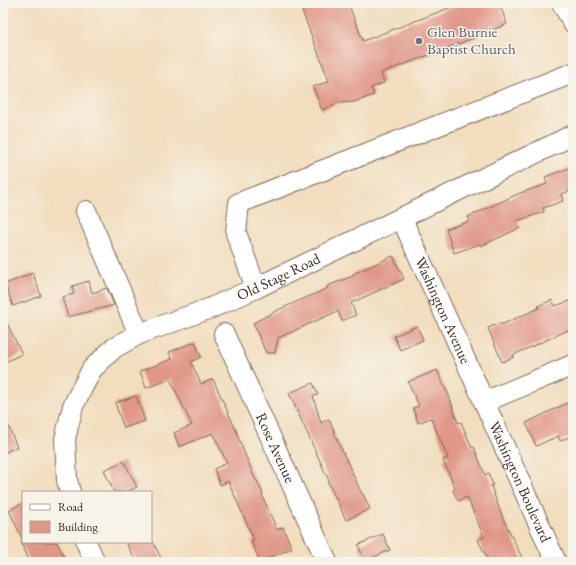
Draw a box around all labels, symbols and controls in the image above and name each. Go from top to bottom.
place label: Glen Burnie Baptist Church [427,22,516,58]
marker: Glen Burnie Baptist Church [414,36,424,46]
street label: Old Stage Road [234,248,324,304]
street label: Washington Avenue [411,254,476,367]
street label: Rose Avenue [252,410,300,486]
street label: Washington Boulevard [485,418,556,545]
legend [22,491,152,543]
text: Road [58,499,84,515]
text: Building [58,519,99,535]

